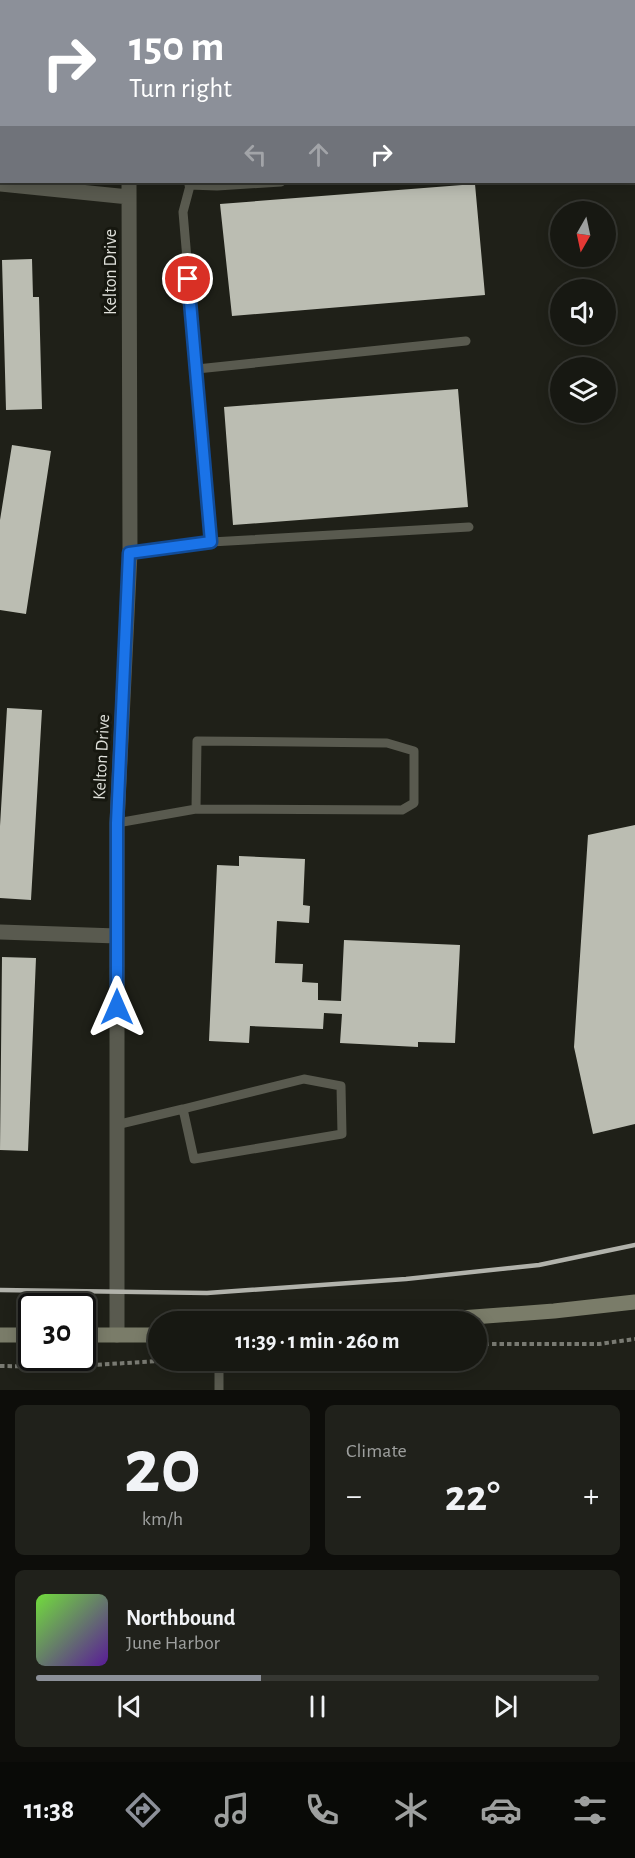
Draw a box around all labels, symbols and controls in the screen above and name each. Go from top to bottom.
icon: right [30,24,108,102]
text: 150 m [129,26,224,68]
text: Turn right [129,75,232,102]
icon: left [239,138,272,171]
icon: ahead [302,138,335,171]
icon: right [365,138,398,171]
north arrow [550,201,616,267]
map controls [550,201,616,423]
street label: Kelton Drive [102,229,120,315]
pin [162,253,213,304]
icon: arrive [171,262,204,295]
button: sound [550,279,616,345]
button: layers [550,357,616,423]
street label: Kelton Drive [91,714,113,800]
position arrow [85,975,149,1039]
speed limit sign: 30 [18,1293,96,1371]
text: 11:39 · 1 min · 260 m [235,1330,400,1352]
text: 20 [124,1429,201,1507]
text: Climate [346,1441,407,1461]
text: 22° [445,1474,500,1519]
text: − [346,1480,362,1513]
text: + [583,1480,599,1513]
text: km/h [142,1509,183,1529]
text: Northbound [126,1607,235,1629]
text: June Harbor [126,1633,220,1653]
icon: previous [113,1690,146,1723]
icon: pause [301,1690,334,1723]
icon: next [489,1690,522,1723]
icon: directions [122,1789,164,1831]
icon: music [211,1789,253,1831]
icon: phone [301,1789,343,1831]
icon: climate [390,1789,432,1831]
icon: car [480,1789,522,1831]
icon: filters [569,1789,611,1831]
text: 11:38 [24,1796,74,1823]

